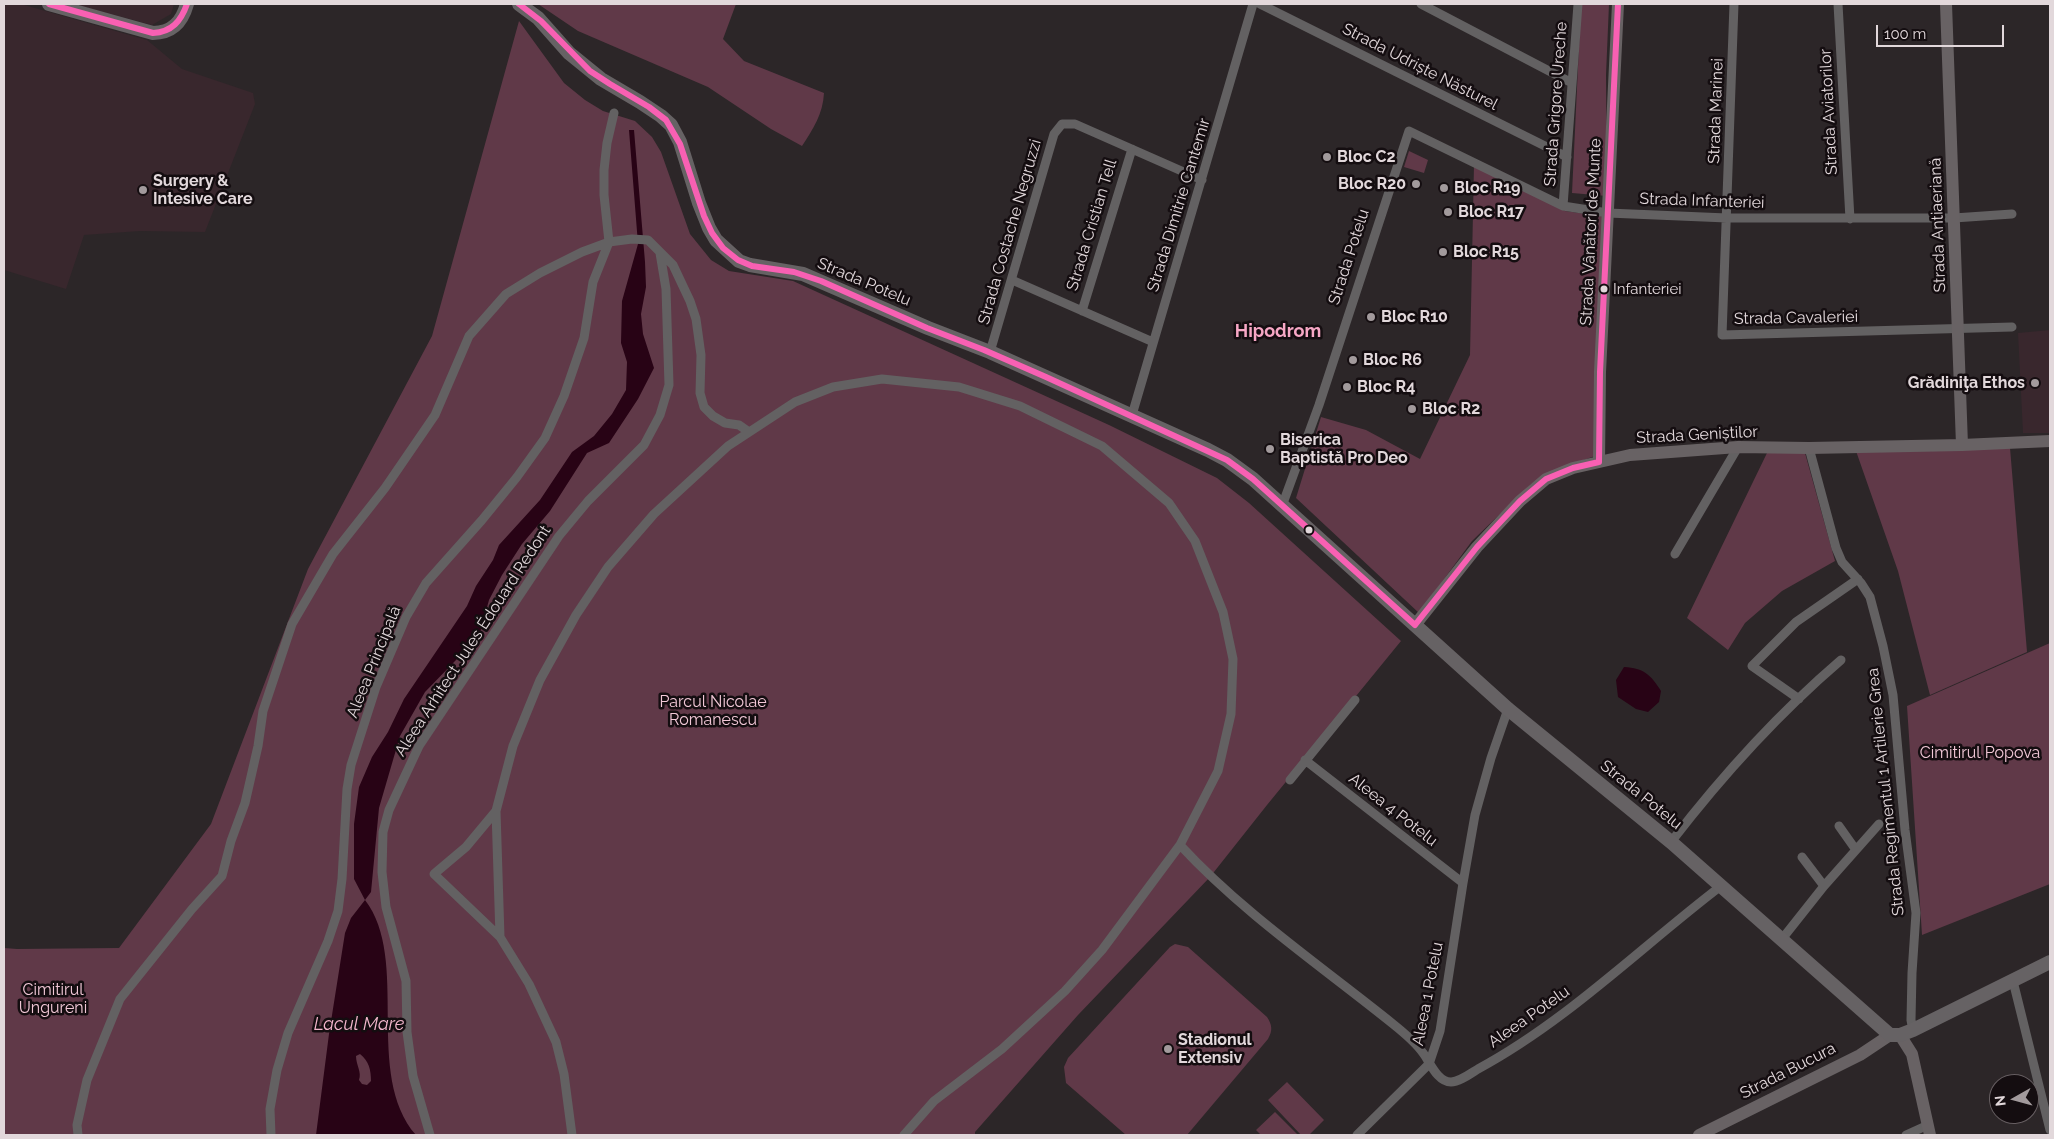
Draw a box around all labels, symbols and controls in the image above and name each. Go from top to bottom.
scale bar [1879,15,2006,47]
street label: Strada Udriște Năsturel [1339,19,1501,115]
street label: Strada Grigore Ureche [1541,21,1571,187]
text: 100 m [1884,25,1926,43]
street label: Strada Aviatorilor [1816,48,1842,176]
street label: Strada Marinei [1705,58,1727,164]
street label: Strada Dimitrie Cantemir [1143,116,1215,294]
street label: Strada Costache Negruzzi [974,137,1046,327]
street label: Strada Vânători de Munte [1577,138,1605,326]
place label: Bloc C2 [1337,147,1396,167]
marker: Bloc C2 [1321,151,1333,163]
street label: Strada Cristian Tell [1063,157,1121,293]
street label: Strada Antiaeriană [1926,157,1950,293]
place label: Surgery & Intesive Care [153,171,253,209]
place label: Bloc R20 [1338,174,1406,194]
marker: Bloc R20 [1410,178,1422,190]
place label: Bloc R19 [1454,178,1520,198]
marker: Bloc R19 [1438,182,1450,194]
marker: Surgery & Intesive Care [137,184,149,196]
street label: Strada Infanteriei [1639,189,1765,213]
place label: Bloc R17 [1458,202,1524,222]
marker: Bloc R17 [1442,206,1454,218]
street label: Strada Potelu [1324,207,1374,307]
place label: Bloc R15 [1453,242,1519,262]
marker: Bloc R15 [1437,246,1449,258]
street label: Strada Potelu [814,254,914,310]
place label: Infanteriei [1613,280,1681,298]
marker: Infanteriei [1599,284,1609,294]
place label: Bloc R10 [1381,307,1448,327]
street label: Strada Cavaleriei [1734,307,1858,329]
marker: Bloc R10 [1365,311,1377,323]
district label: Hipodrom [1235,321,1321,343]
place label: Bloc R6 [1363,350,1422,370]
marker: Bloc R6 [1347,354,1359,366]
place label: Grădiniţa Ethos [1908,373,2025,393]
place label: Bloc R4 [1357,377,1415,397]
marker: Grădiniţa Ethos [2029,377,2041,389]
marker: Bloc R4 [1341,381,1353,393]
place label: Bloc R2 [1422,399,1480,419]
marker: Bloc R2 [1406,403,1418,415]
street label: Strada Geniștilor [1636,422,1758,448]
place label: Biserica Baptistă Pro Deo [1280,430,1408,468]
marker: Biserica Baptistă Pro Deo [1264,443,1276,455]
street label: Aleea Arhitect Jules Édouard Redont [391,522,555,760]
unlabelled marker [1304,525,1314,535]
street label: Aleea Principală [343,603,405,721]
street label: Strada Regimentul 1 Artilerie Grea [1863,667,1909,917]
park label: Parcul Nicolae Romanescu [659,692,767,730]
park label: Cimitirul Popova [1920,743,2040,763]
street label: Strada Potelu [1596,756,1686,834]
street label: Aleea 4 Potelu [1345,769,1441,851]
street label: Aleea 1 Potelu [1409,940,1447,1048]
park label: Cimitirul Ungureni [19,980,87,1018]
street label: Aleea Potelu [1485,982,1573,1052]
water label: Lacul Mare [314,1014,404,1036]
place label: Stadionul Extensiv [1178,1030,1252,1068]
street label: Strada Bucura [1737,1039,1839,1103]
marker: Stadionul Extensiv [1162,1043,1174,1055]
north arrow [1989,1074,2039,1124]
text: N [1992,1094,2009,1107]

